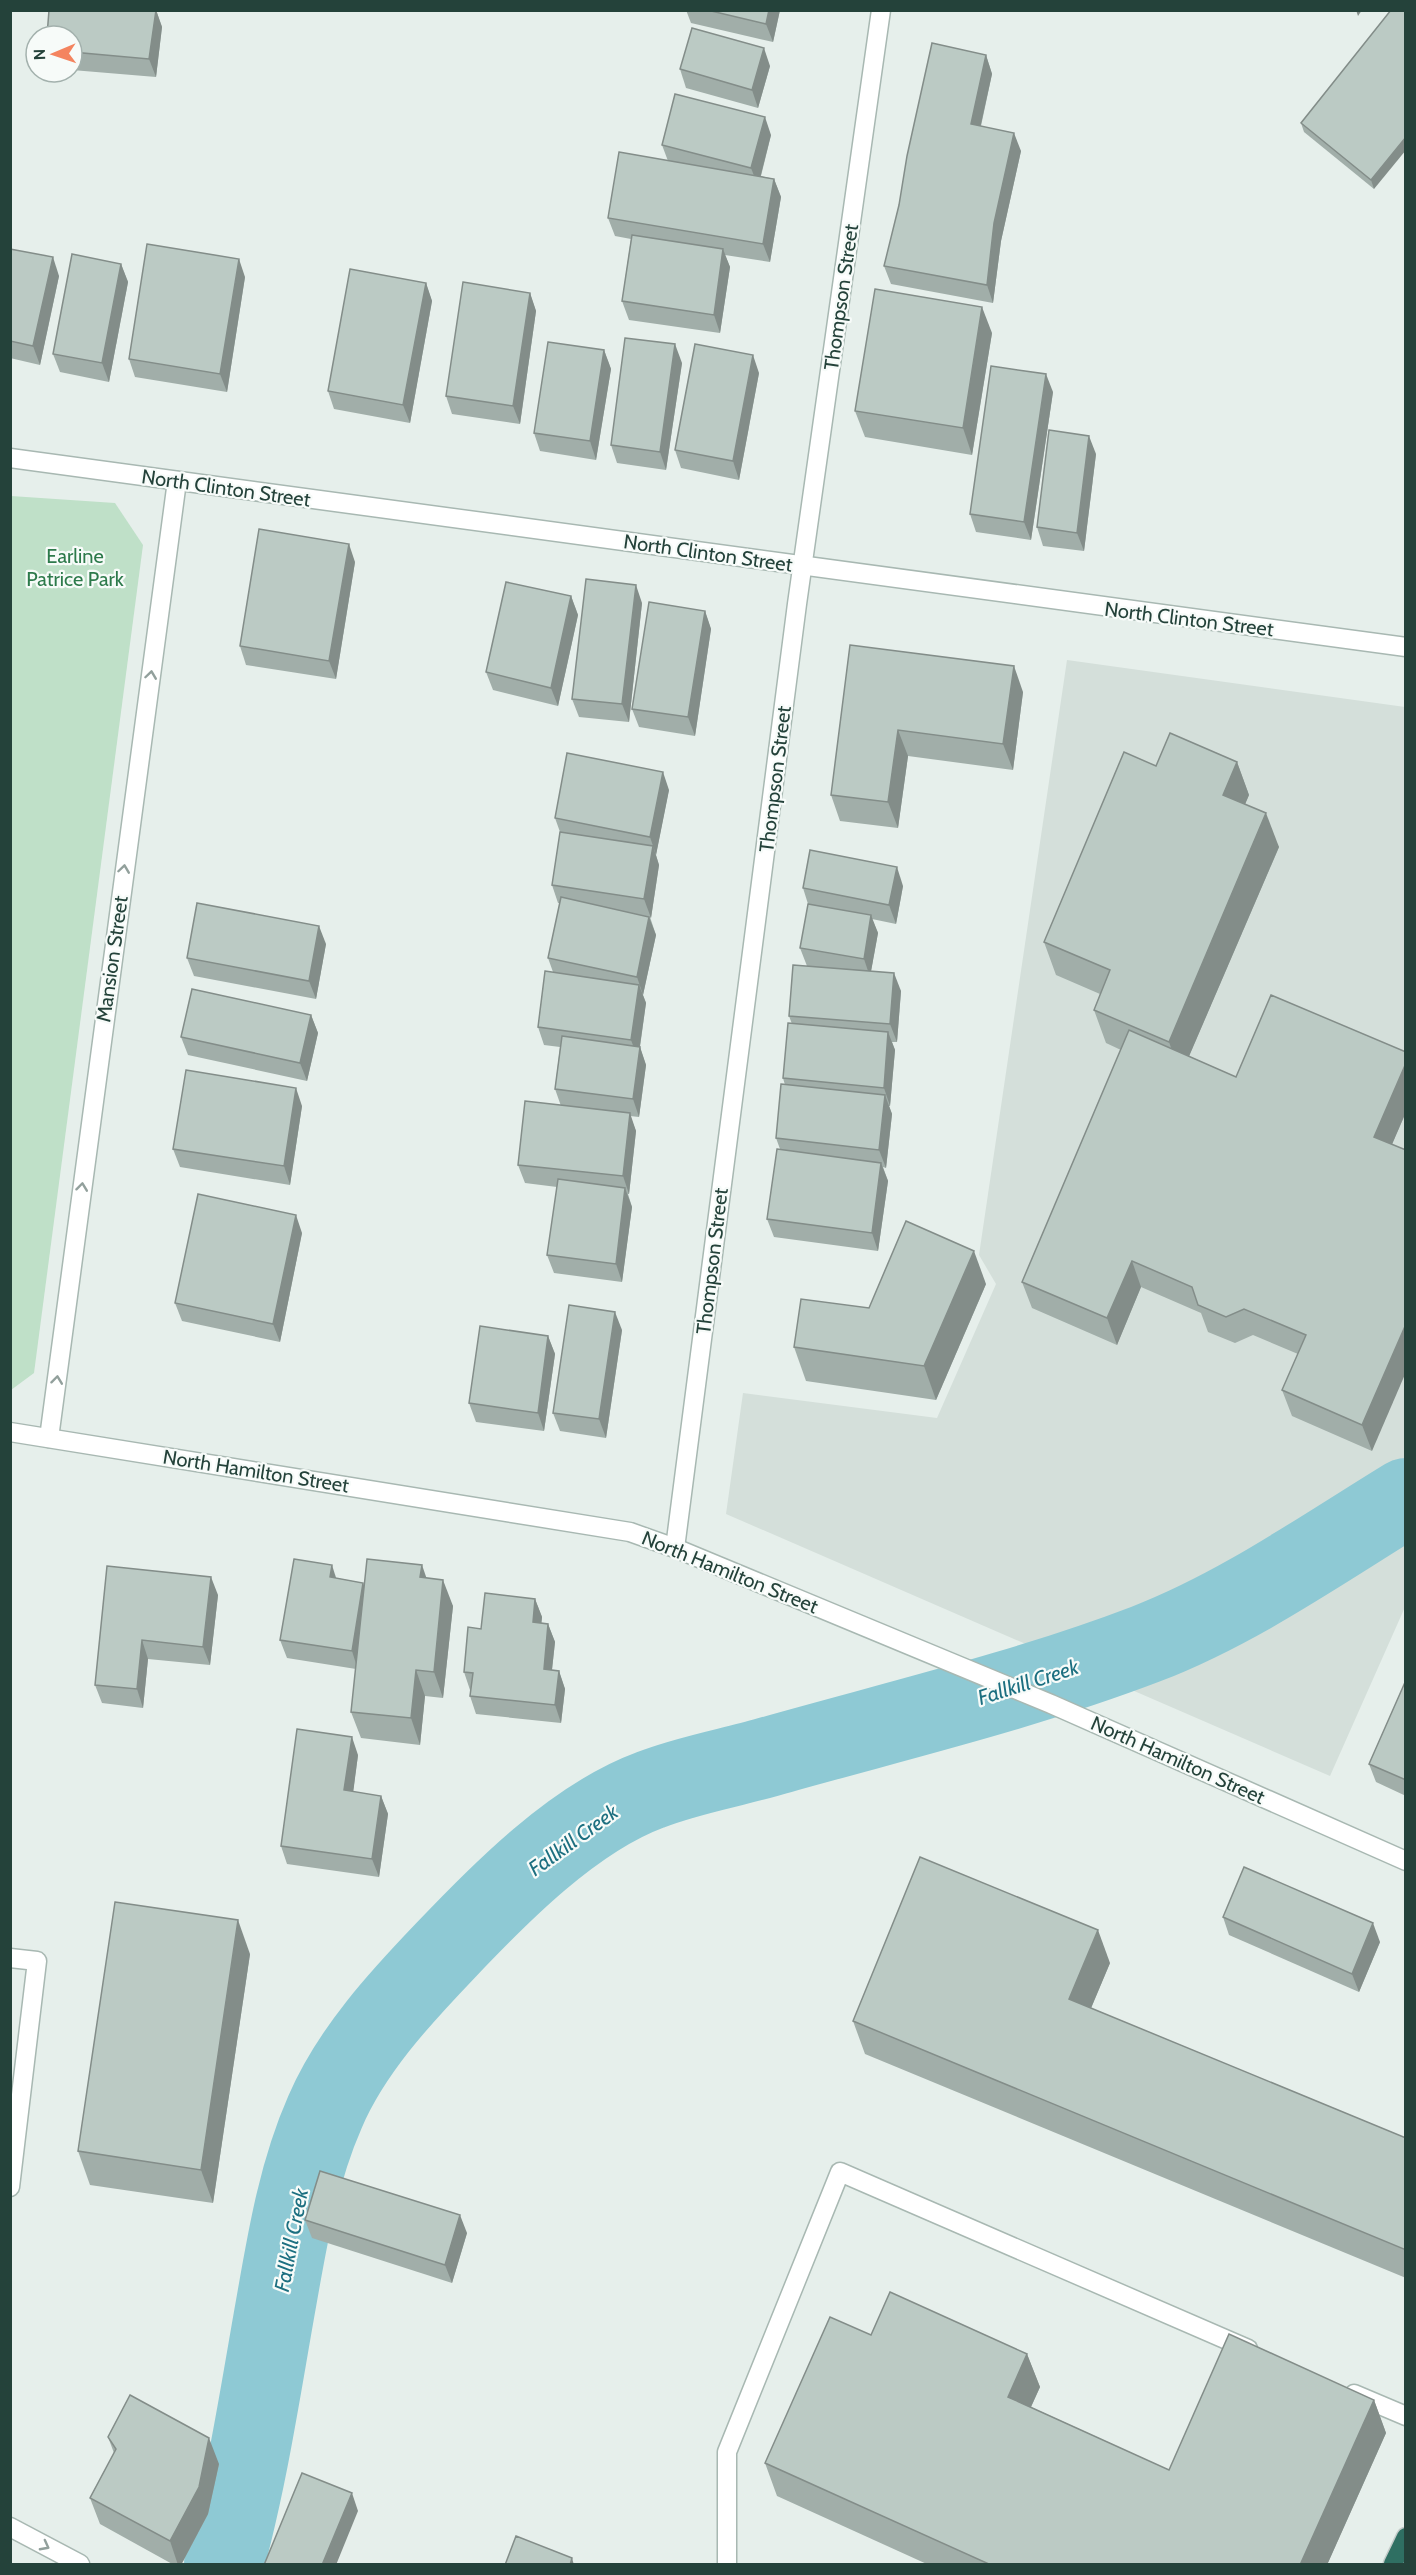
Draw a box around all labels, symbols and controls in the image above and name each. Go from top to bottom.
north arrow [24,24,84,84]
text: N [30,49,49,60]
street label: Thompson Street [819,222,863,372]
street label: North Clinton Street [140,464,312,512]
street label: North Clinton Street [622,529,794,577]
park label: Earline Patrice Park [26,544,124,591]
street label: North Clinton Street [1103,597,1275,641]
one-way arrow [144,671,156,680]
street label: Thompson Street [754,704,796,854]
one-way arrow [118,864,130,873]
street label: Mansion Street [91,894,133,1024]
one-way arrow [76,1182,88,1191]
street label: Thompson Street [691,1186,733,1336]
one-way arrow [50,1375,63,1385]
street label: North Hamilton Street [161,1444,351,1498]
street label: North Hamilton Street [638,1526,822,1618]
water label: Fallkill Creek [974,1654,1083,1710]
street label: North Hamilton Street [1087,1711,1269,1809]
water label: Fallkill Creek [523,1799,623,1881]
water label: Fallkill Creek [269,2185,313,2294]
one-way arrow [39,2539,50,2550]

